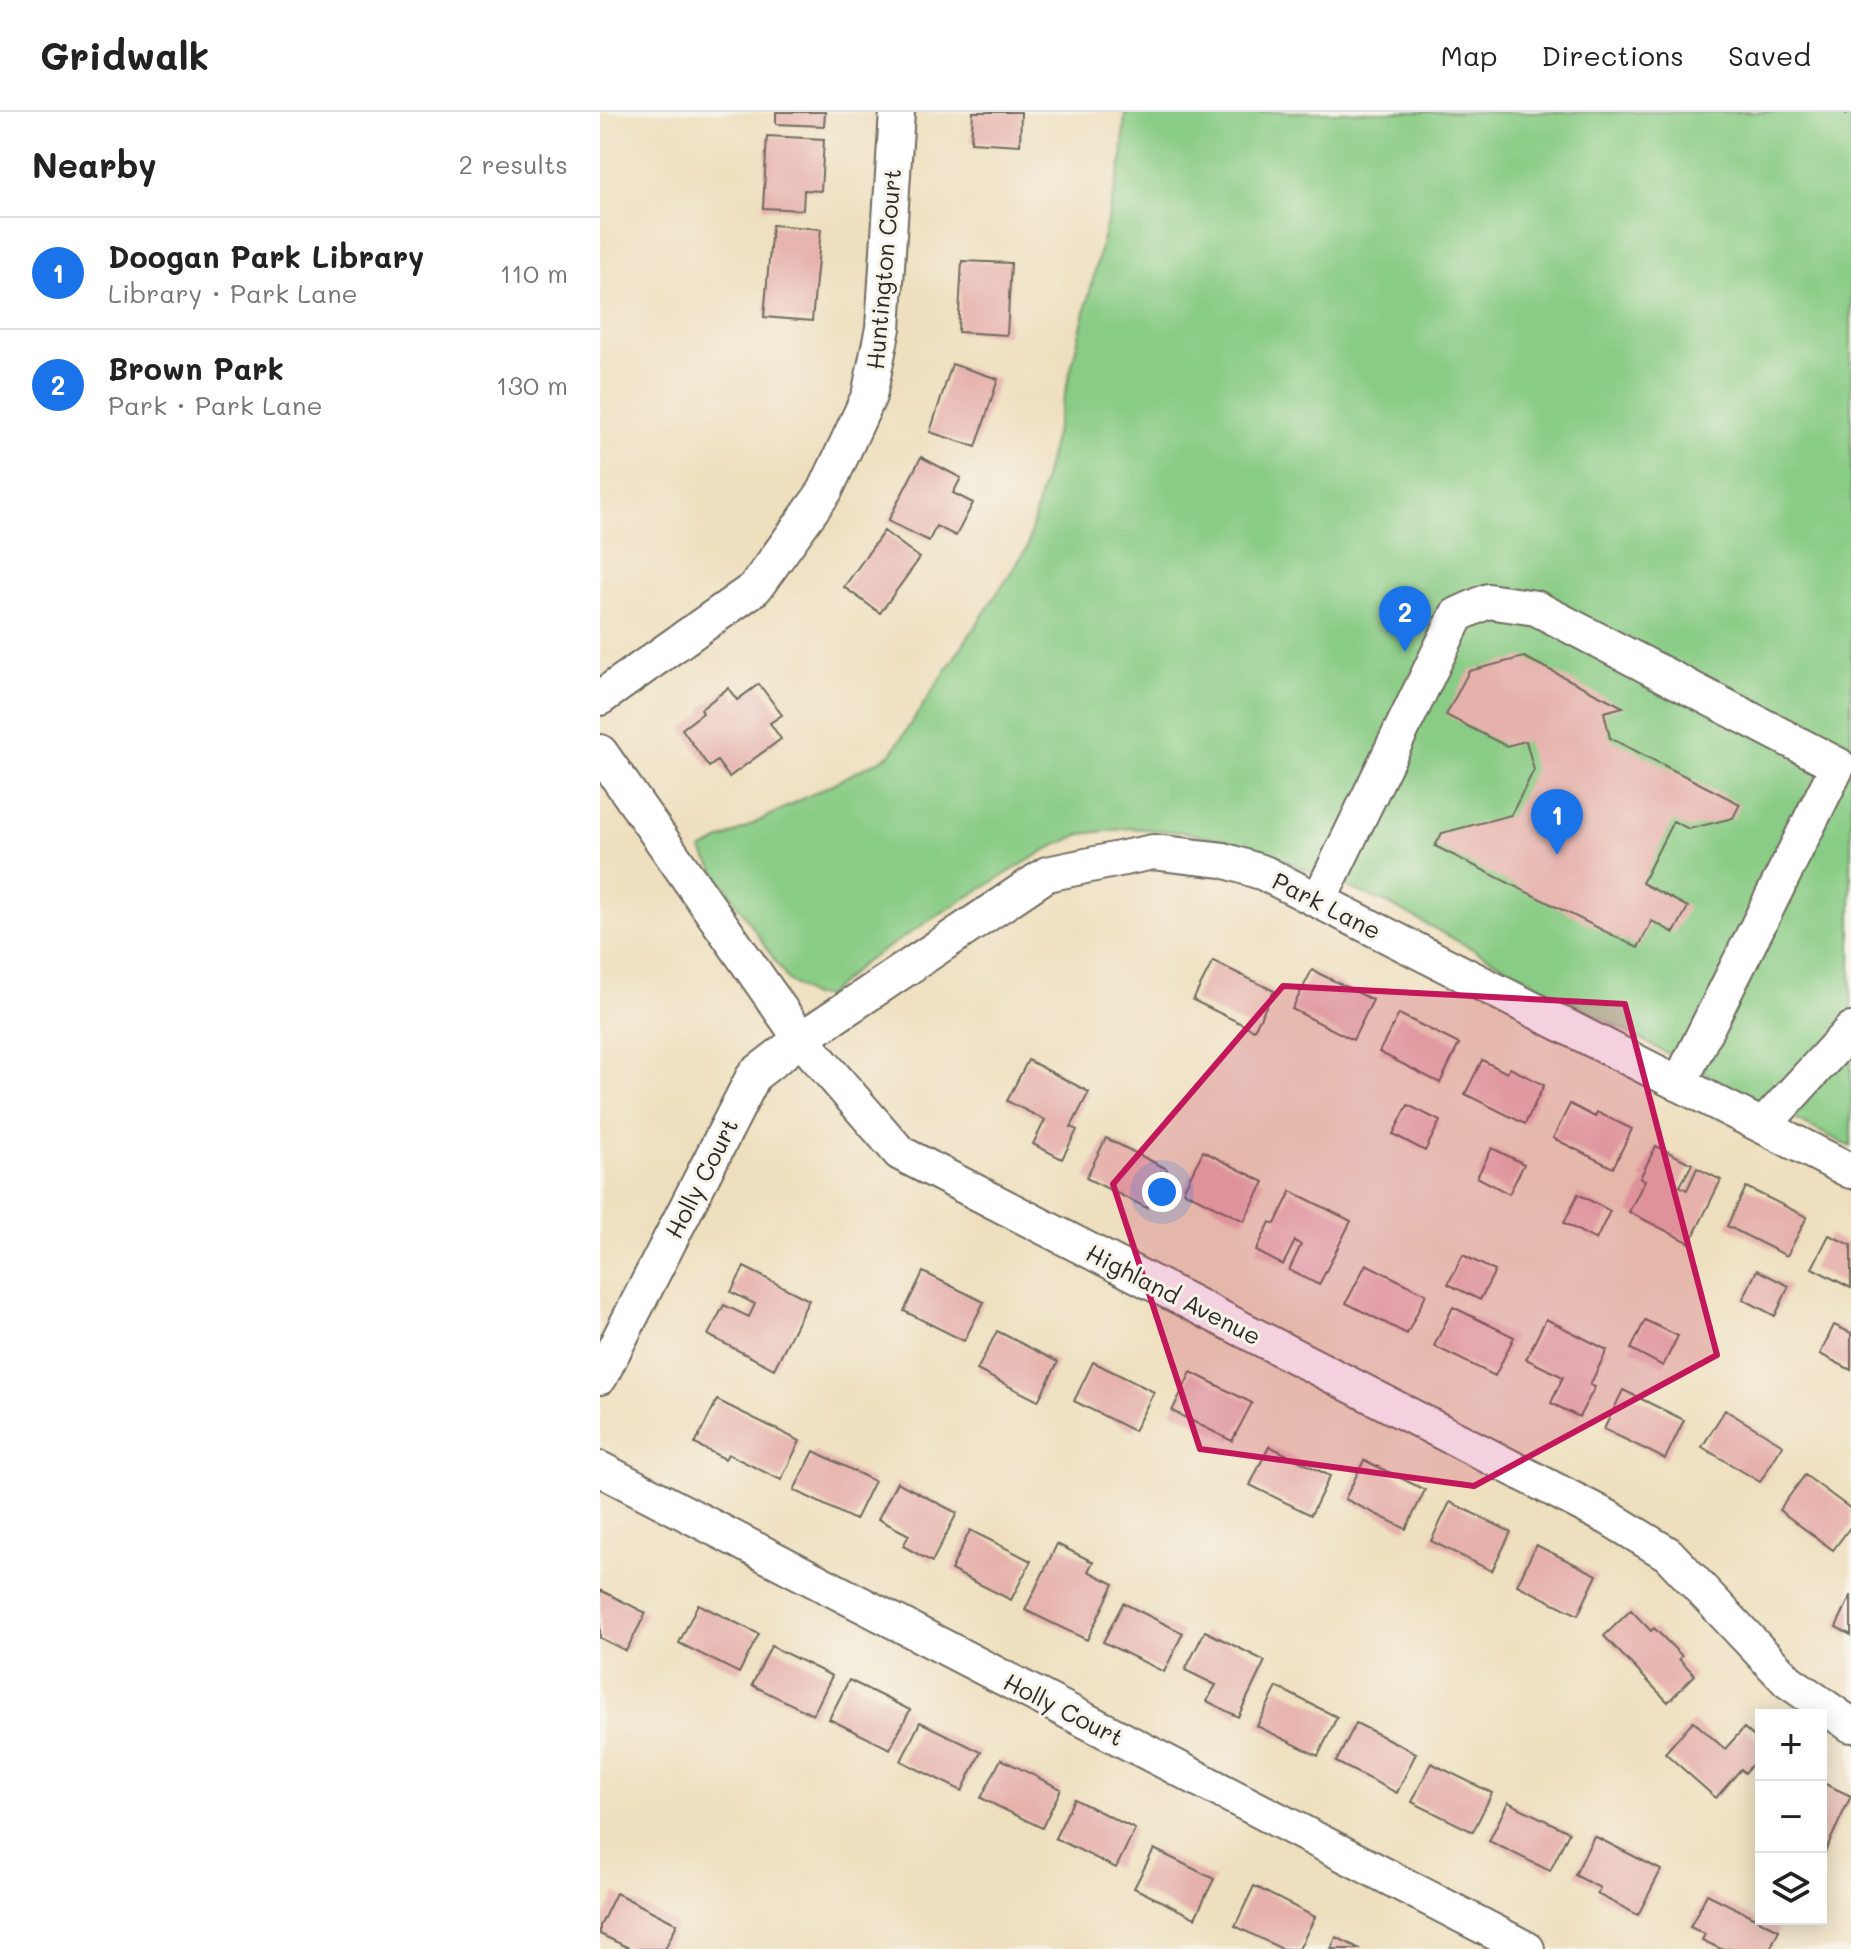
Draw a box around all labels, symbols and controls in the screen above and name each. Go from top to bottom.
text: Gridwalk [40,30,209,80]
text: Map [1441,37,1498,73]
text: Directions [1542,37,1684,73]
text: Saved [1728,37,1811,73]
text: Nearby [32,142,157,187]
text: 2 results [459,147,568,181]
street label: Huntington Court [859,167,907,371]
text: Doogan Park Library [108,236,424,276]
text: 1 [52,256,64,290]
text: 110 m [500,256,568,290]
text: Library · Park Lane [108,276,358,310]
text: Brown Park [108,348,284,388]
text: 2 [51,368,65,402]
text: 130 m [496,368,568,402]
text: Park · Park Lane [108,388,323,422]
pin: 2 [1379,586,1431,652]
pin: 1 [1531,789,1583,855]
street label: Park Lane [1267,864,1387,946]
street label: Holly Court [658,1113,744,1243]
your location [1142,1172,1182,1212]
street label: Highland Avenue [1081,1237,1267,1351]
street label: Holly Court [999,1666,1129,1752]
map controls [1755,1709,1827,1925]
button: + [1755,1709,1827,1781]
button: − [1755,1781,1827,1853]
button: layers [1755,1853,1827,1925]

